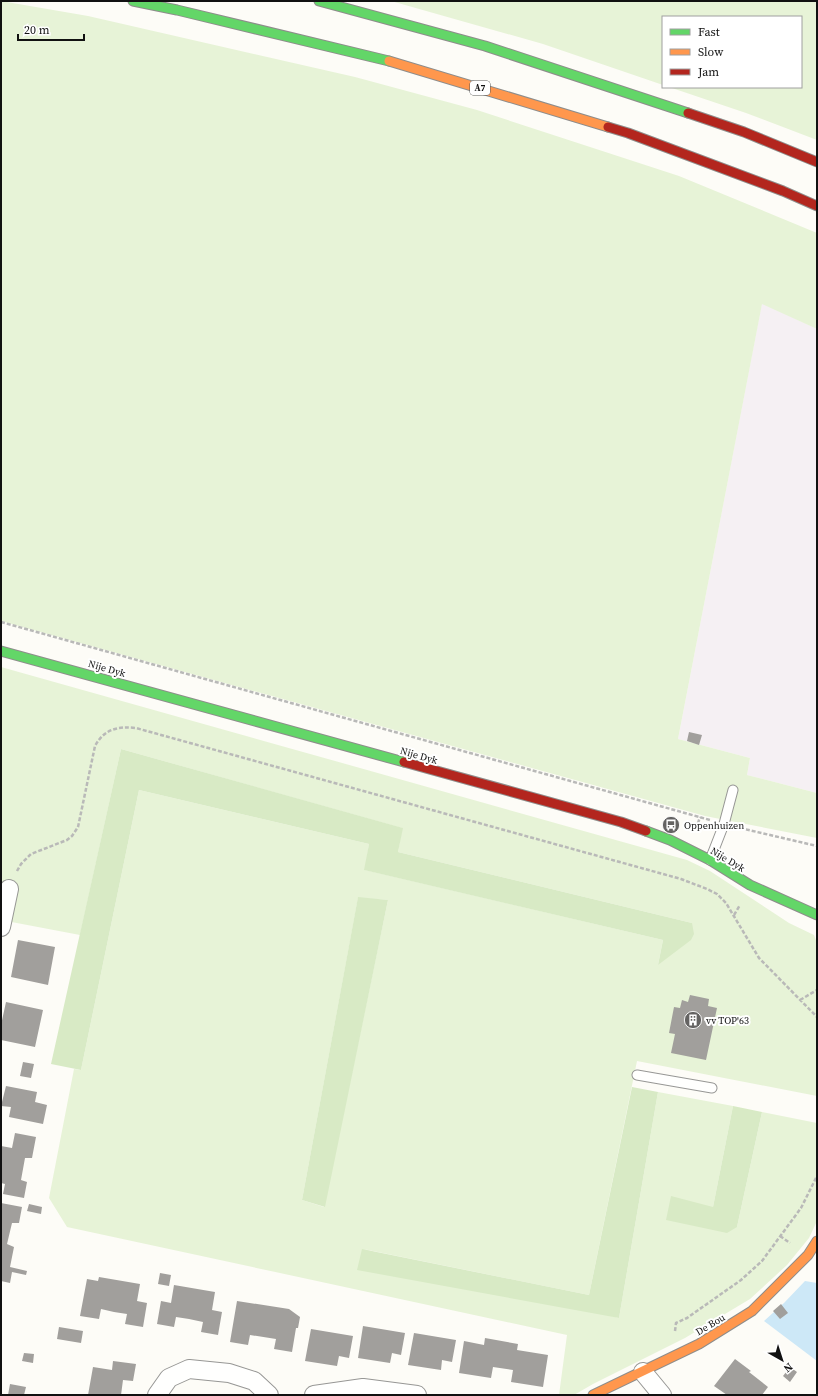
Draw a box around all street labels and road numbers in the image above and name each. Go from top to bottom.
road number: A7 [470,81,490,95]
street label: Nije Dyk [87,657,127,680]
street label: Nije Dyk [399,744,439,767]
street label: Nije Dyk [708,844,748,875]
street label: De Bou [693,1311,727,1338]

